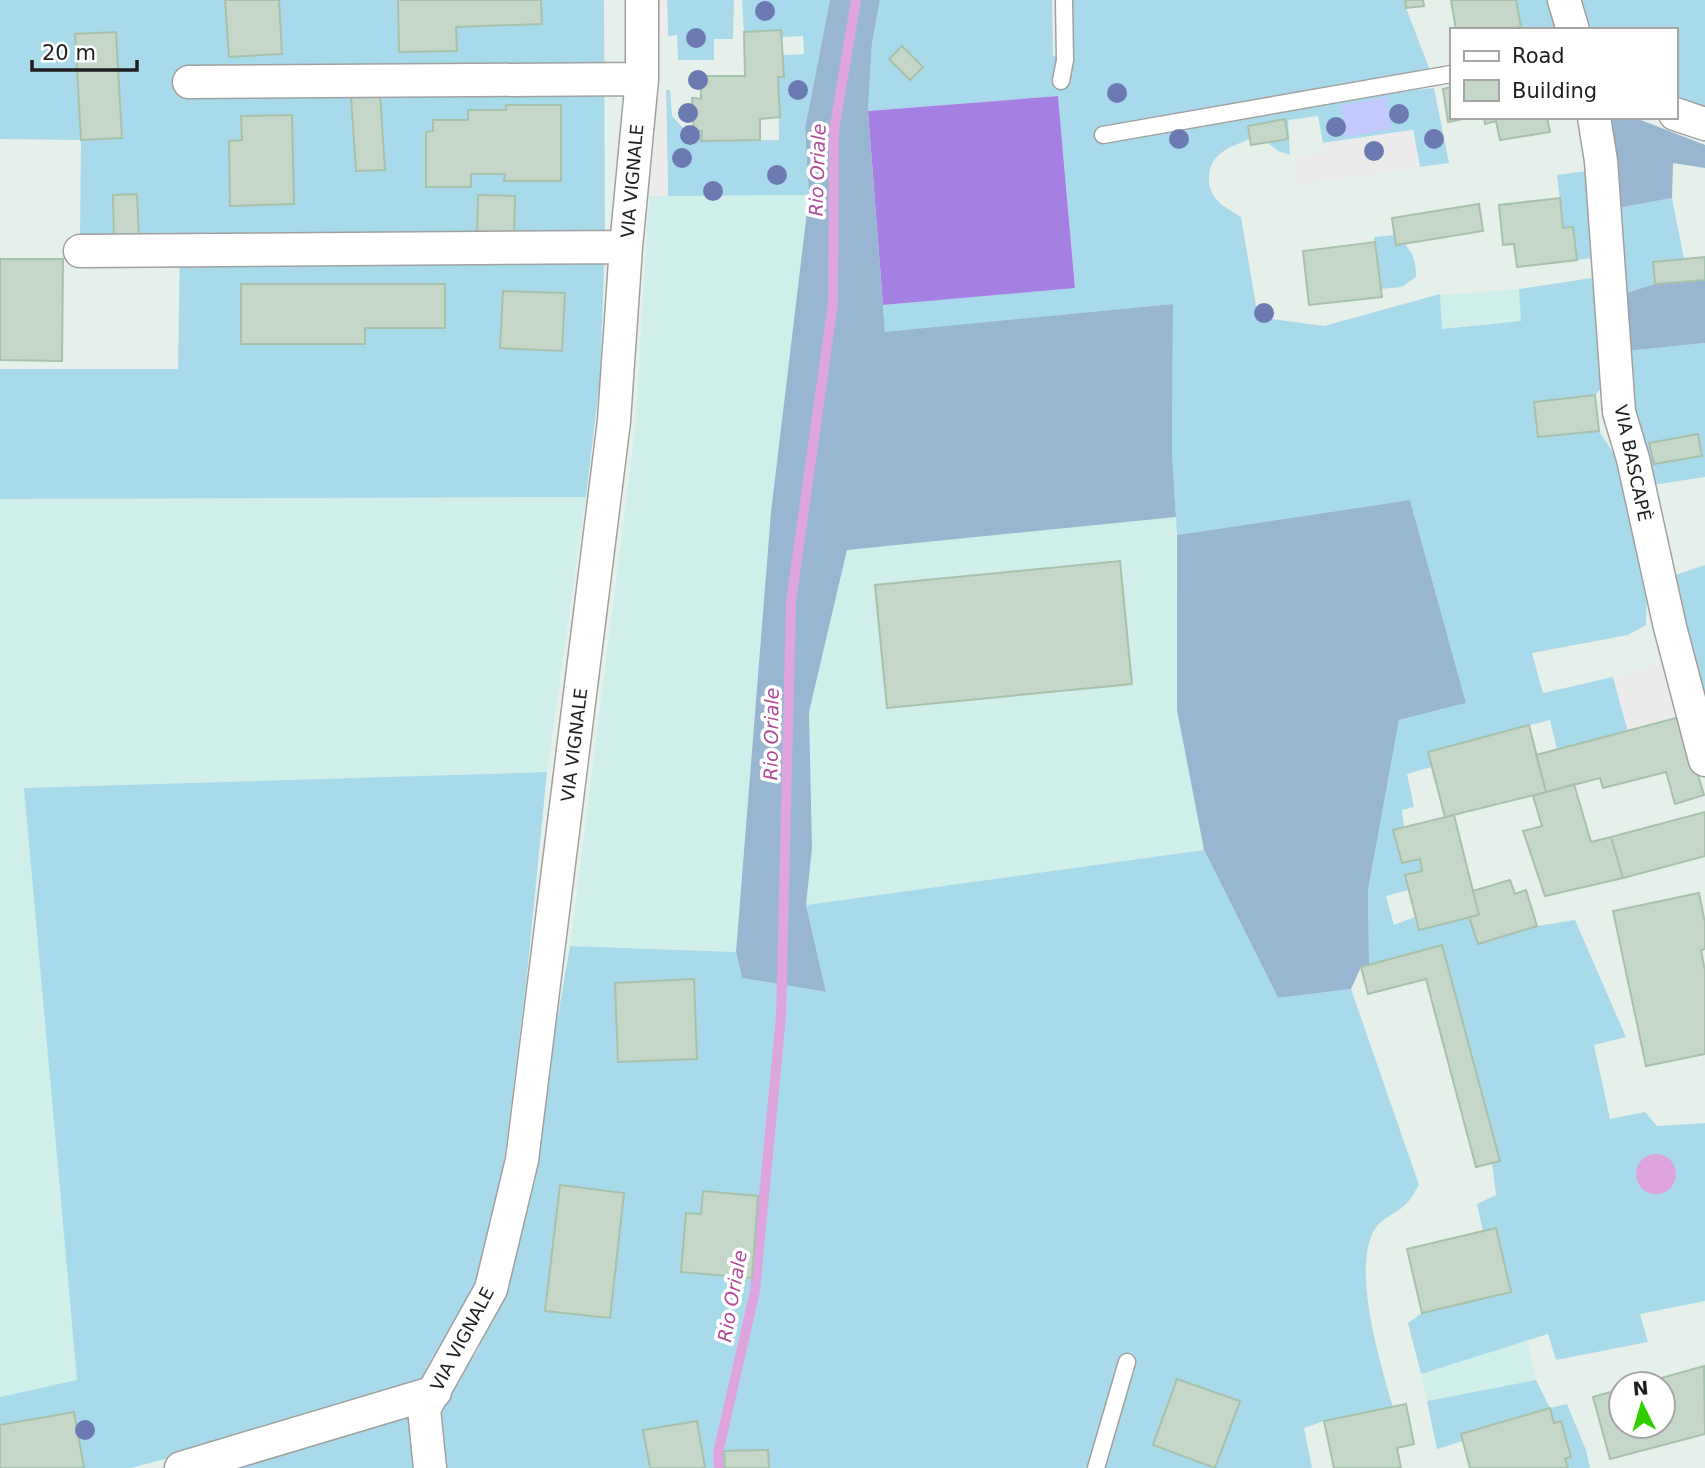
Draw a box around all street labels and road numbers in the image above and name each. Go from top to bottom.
street label: VIA VIGNALE [617,123,647,239]
street label: VIA BASCAPÈ [1610,403,1656,523]
street label: VIA VIGNALE [557,687,591,803]
street label: VIA VIGNALE [426,1284,498,1394]

